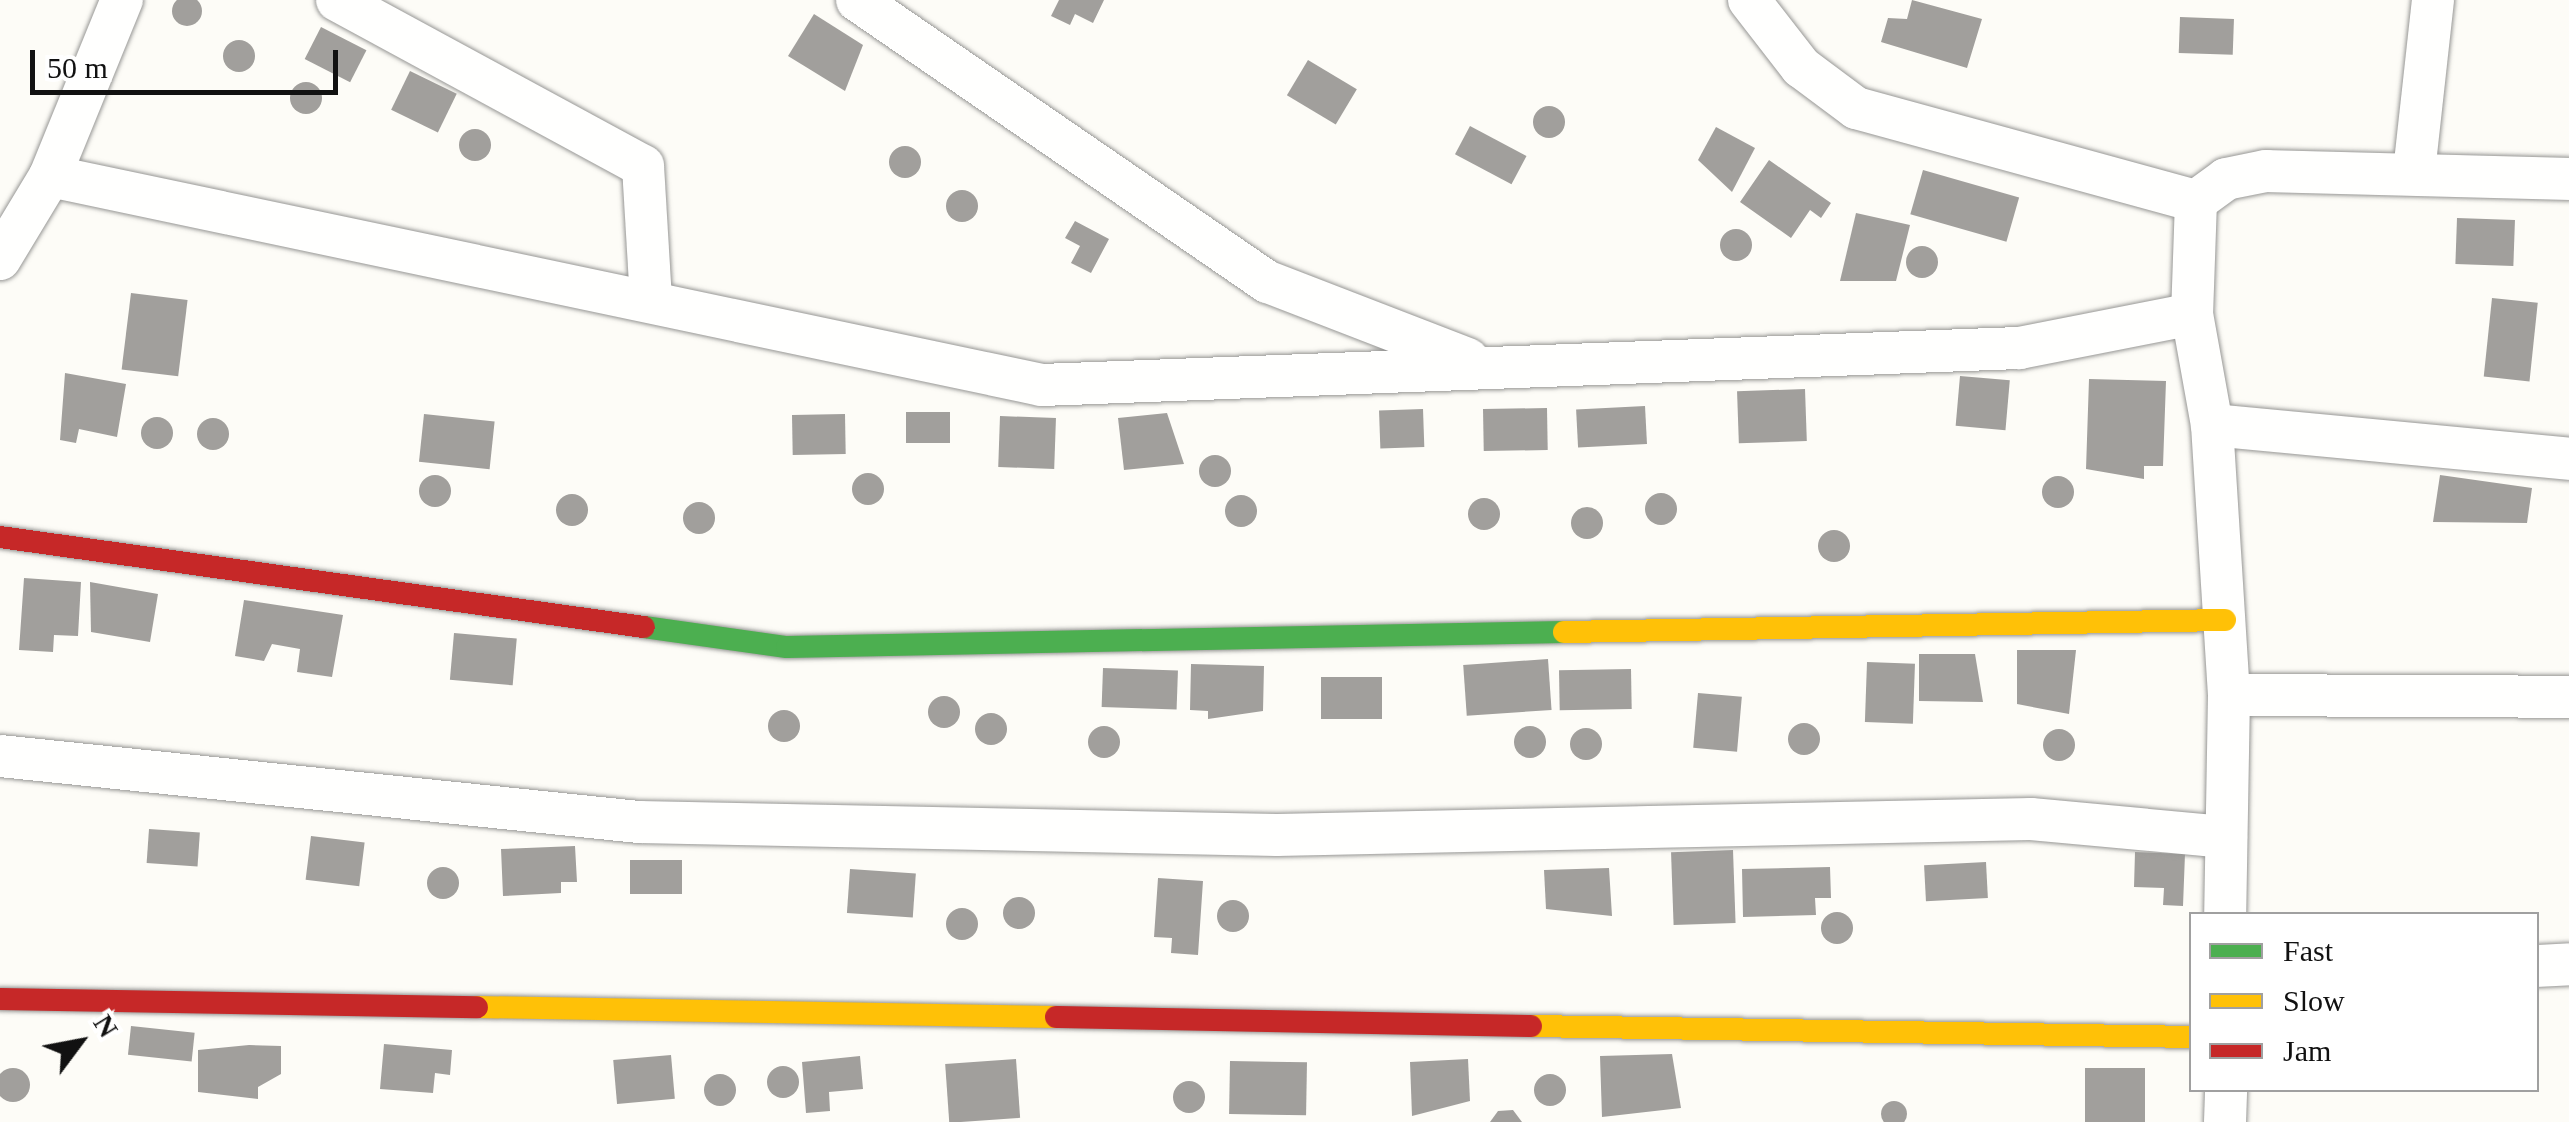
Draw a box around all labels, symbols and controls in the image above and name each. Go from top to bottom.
scale bar [35,30,342,92]
text: 50 m [47,51,108,84]
legend [2189,912,2539,1092]
text: Fast [2283,934,2333,967]
text: Slow [2283,984,2345,1017]
north arrow [30,992,130,1092]
text: N [87,1009,124,1043]
text: Jam [2283,1034,2331,1067]

